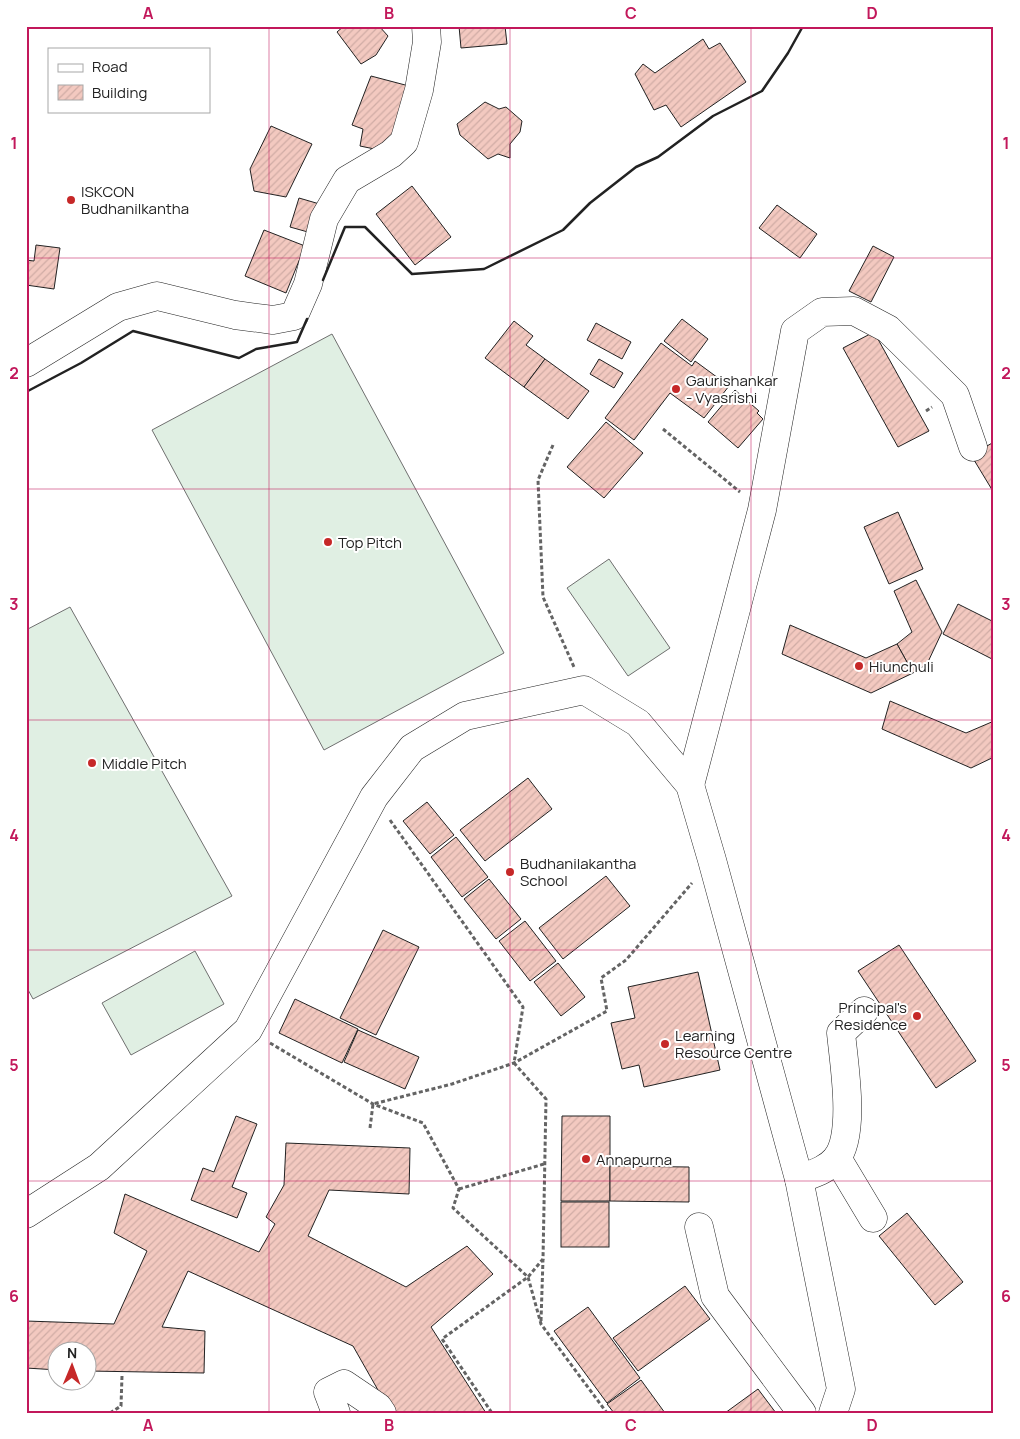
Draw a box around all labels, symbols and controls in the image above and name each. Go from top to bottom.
text: A [143,2,154,24]
text: B [384,2,394,24]
text: C [625,2,637,24]
text: D [866,2,878,24]
legend [48,48,210,112]
text: Road [92,56,128,77]
text: Building [92,82,147,103]
text: 1 [10,132,18,154]
text: 1 [1002,132,1010,154]
place label: ISKCON Budhanilkantha [81,181,189,219]
marker: ISKCON Budhanilkantha [65,194,77,206]
text: 2 [9,362,19,384]
text: 2 [1001,362,1011,384]
place label: Gaurishankar - Vyasrishi [686,370,779,408]
marker: Gaurishankar - Vyasrishi [670,383,682,395]
place label: Top Pitch [338,532,402,553]
marker: Top Pitch [322,536,334,548]
text: 3 [9,593,19,615]
text: 3 [1001,593,1011,615]
place label: Hiunchuli [869,656,934,677]
marker: Hiunchuli [853,660,865,672]
place label: Middle Pitch [102,753,187,774]
marker: Middle Pitch [86,757,98,769]
text: 4 [9,824,19,846]
text: 4 [1001,824,1011,846]
place label: Budhanilakantha School [520,853,636,891]
marker: Budhanilakantha School [504,866,516,878]
place label: Principal's Residence [834,997,907,1035]
marker: Principal's Residence [911,1010,923,1022]
place label: Learning Resource Centre [675,1025,792,1063]
marker: Learning Resource Centre [659,1038,671,1050]
text: 5 [9,1054,19,1076]
text: 5 [1001,1054,1011,1076]
place label: Annapurna [596,1149,672,1170]
marker: Annapurna [580,1153,592,1165]
text: 6 [9,1285,19,1307]
text: 6 [1001,1285,1011,1307]
north arrow [48,1342,98,1392]
text: N [67,1343,77,1362]
text: A [143,1414,154,1436]
text: B [384,1414,394,1436]
text: C [625,1414,637,1436]
text: D [866,1414,878,1436]

